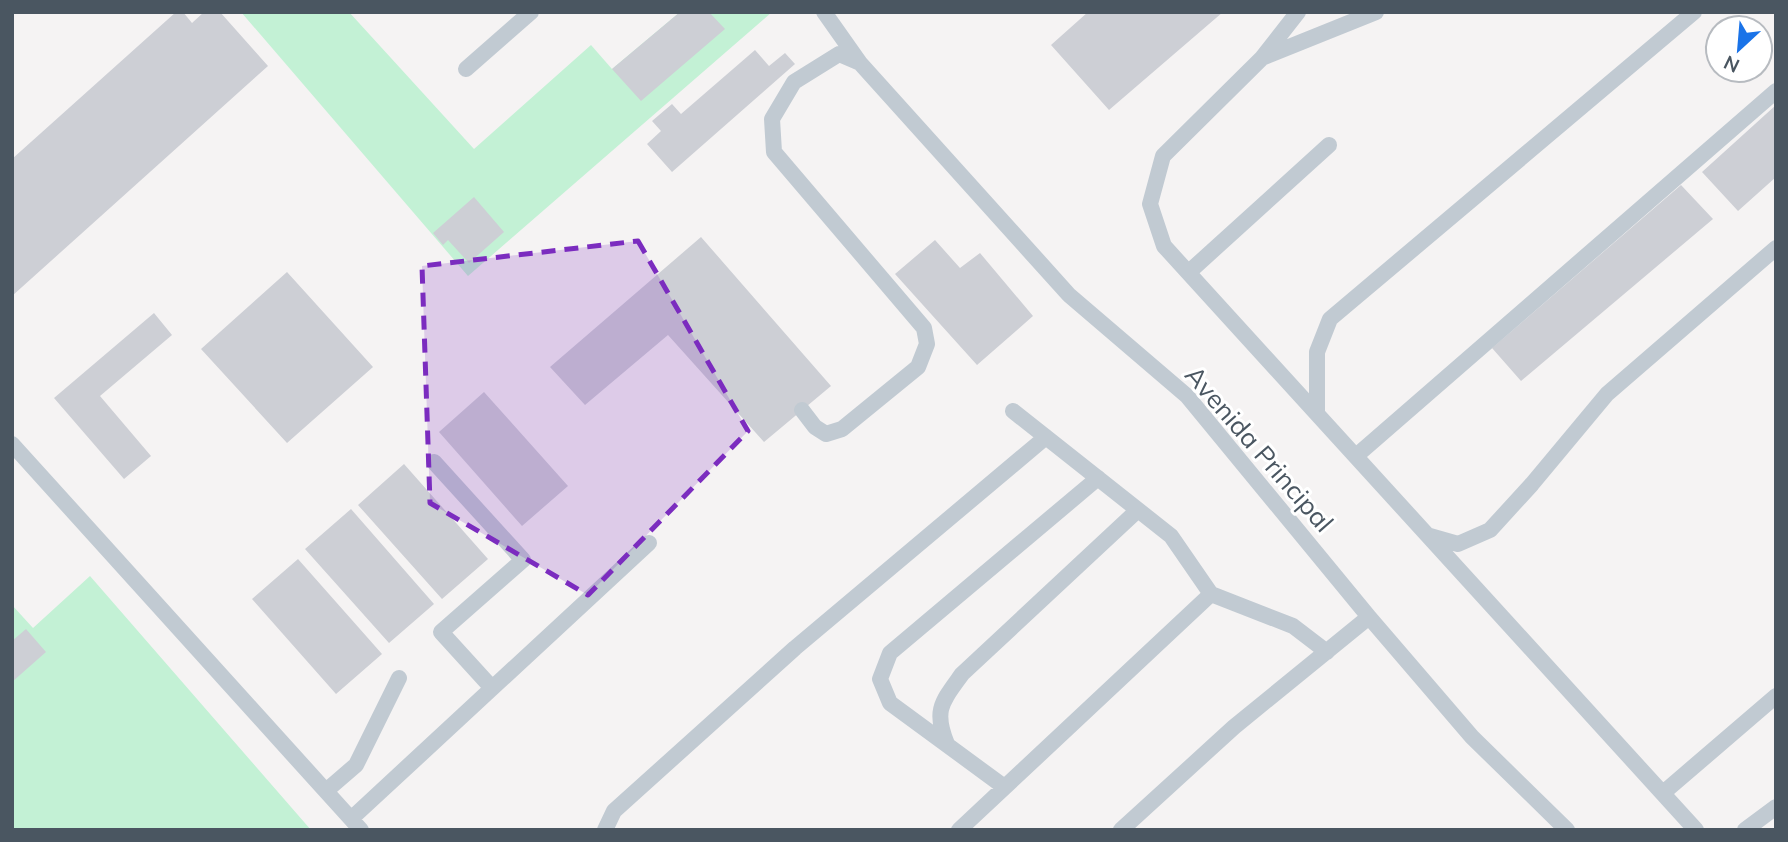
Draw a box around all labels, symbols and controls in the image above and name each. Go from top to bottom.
north arrow [1704,14,1774,84]
text: N [1720,50,1743,78]
street label: Avenida Principal [1178,359,1341,539]

